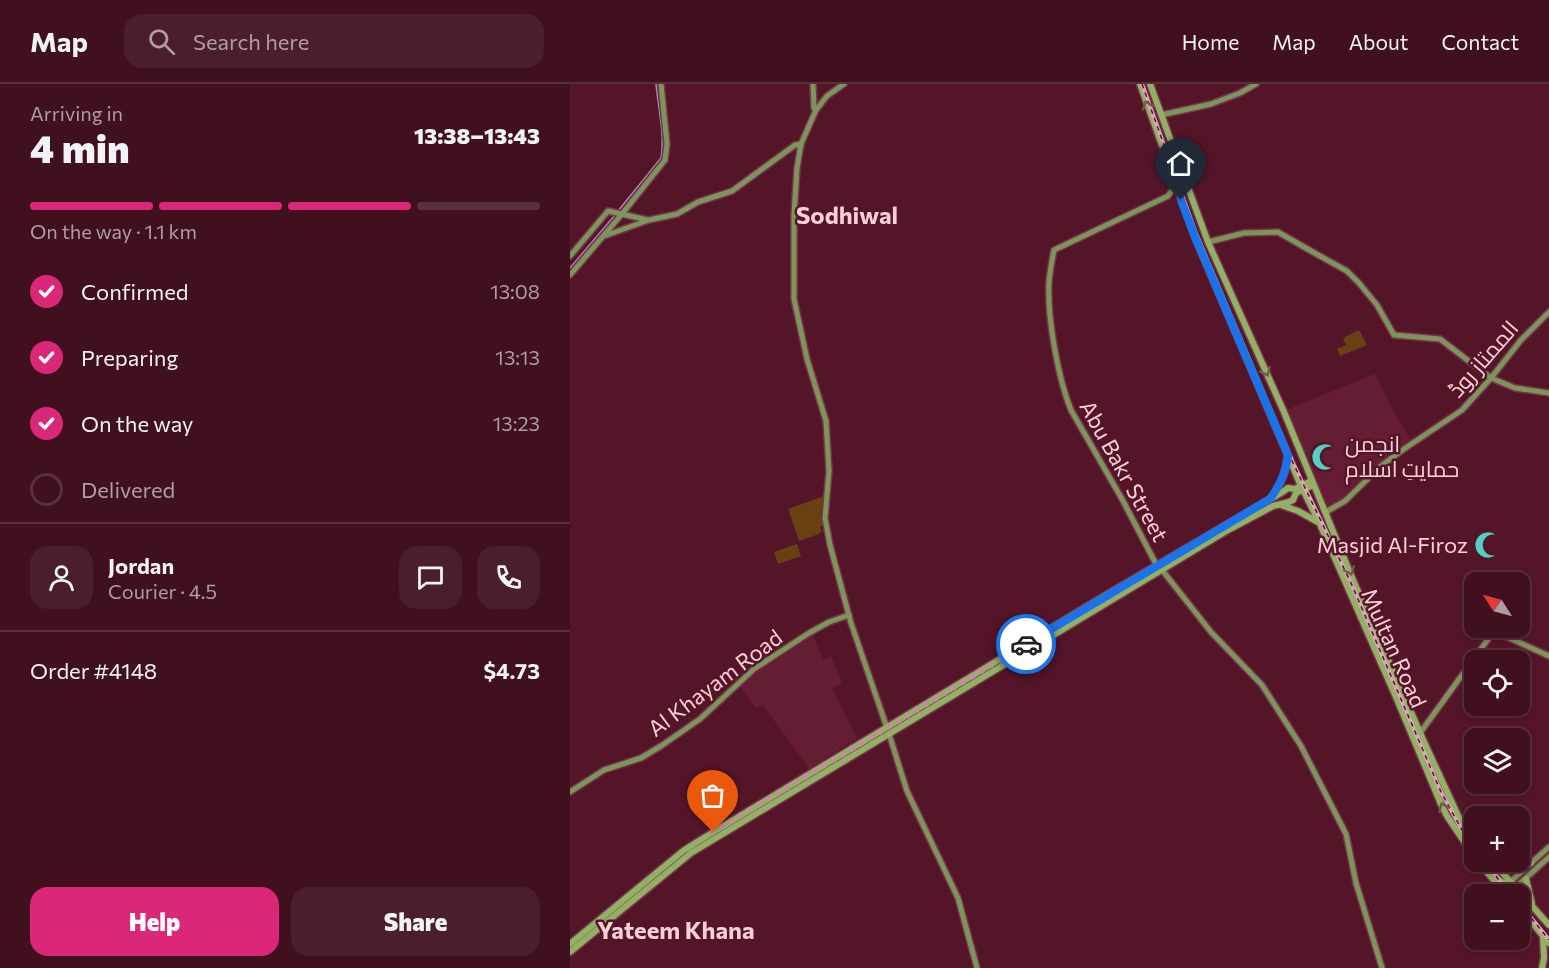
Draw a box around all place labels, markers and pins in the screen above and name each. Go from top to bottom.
pin [1155,138,1206,200]
place label: انجمن حمایتِ اسلام [1345,430,1459,485]
mosque icon: انجمن حمایتِ اسلام [1310,442,1340,472]
mosque icon: Masjid Al-Firoz [1473,530,1503,560]
place label: Masjid Al-Firoz [1317,531,1468,558]
pin [687,770,738,832]

